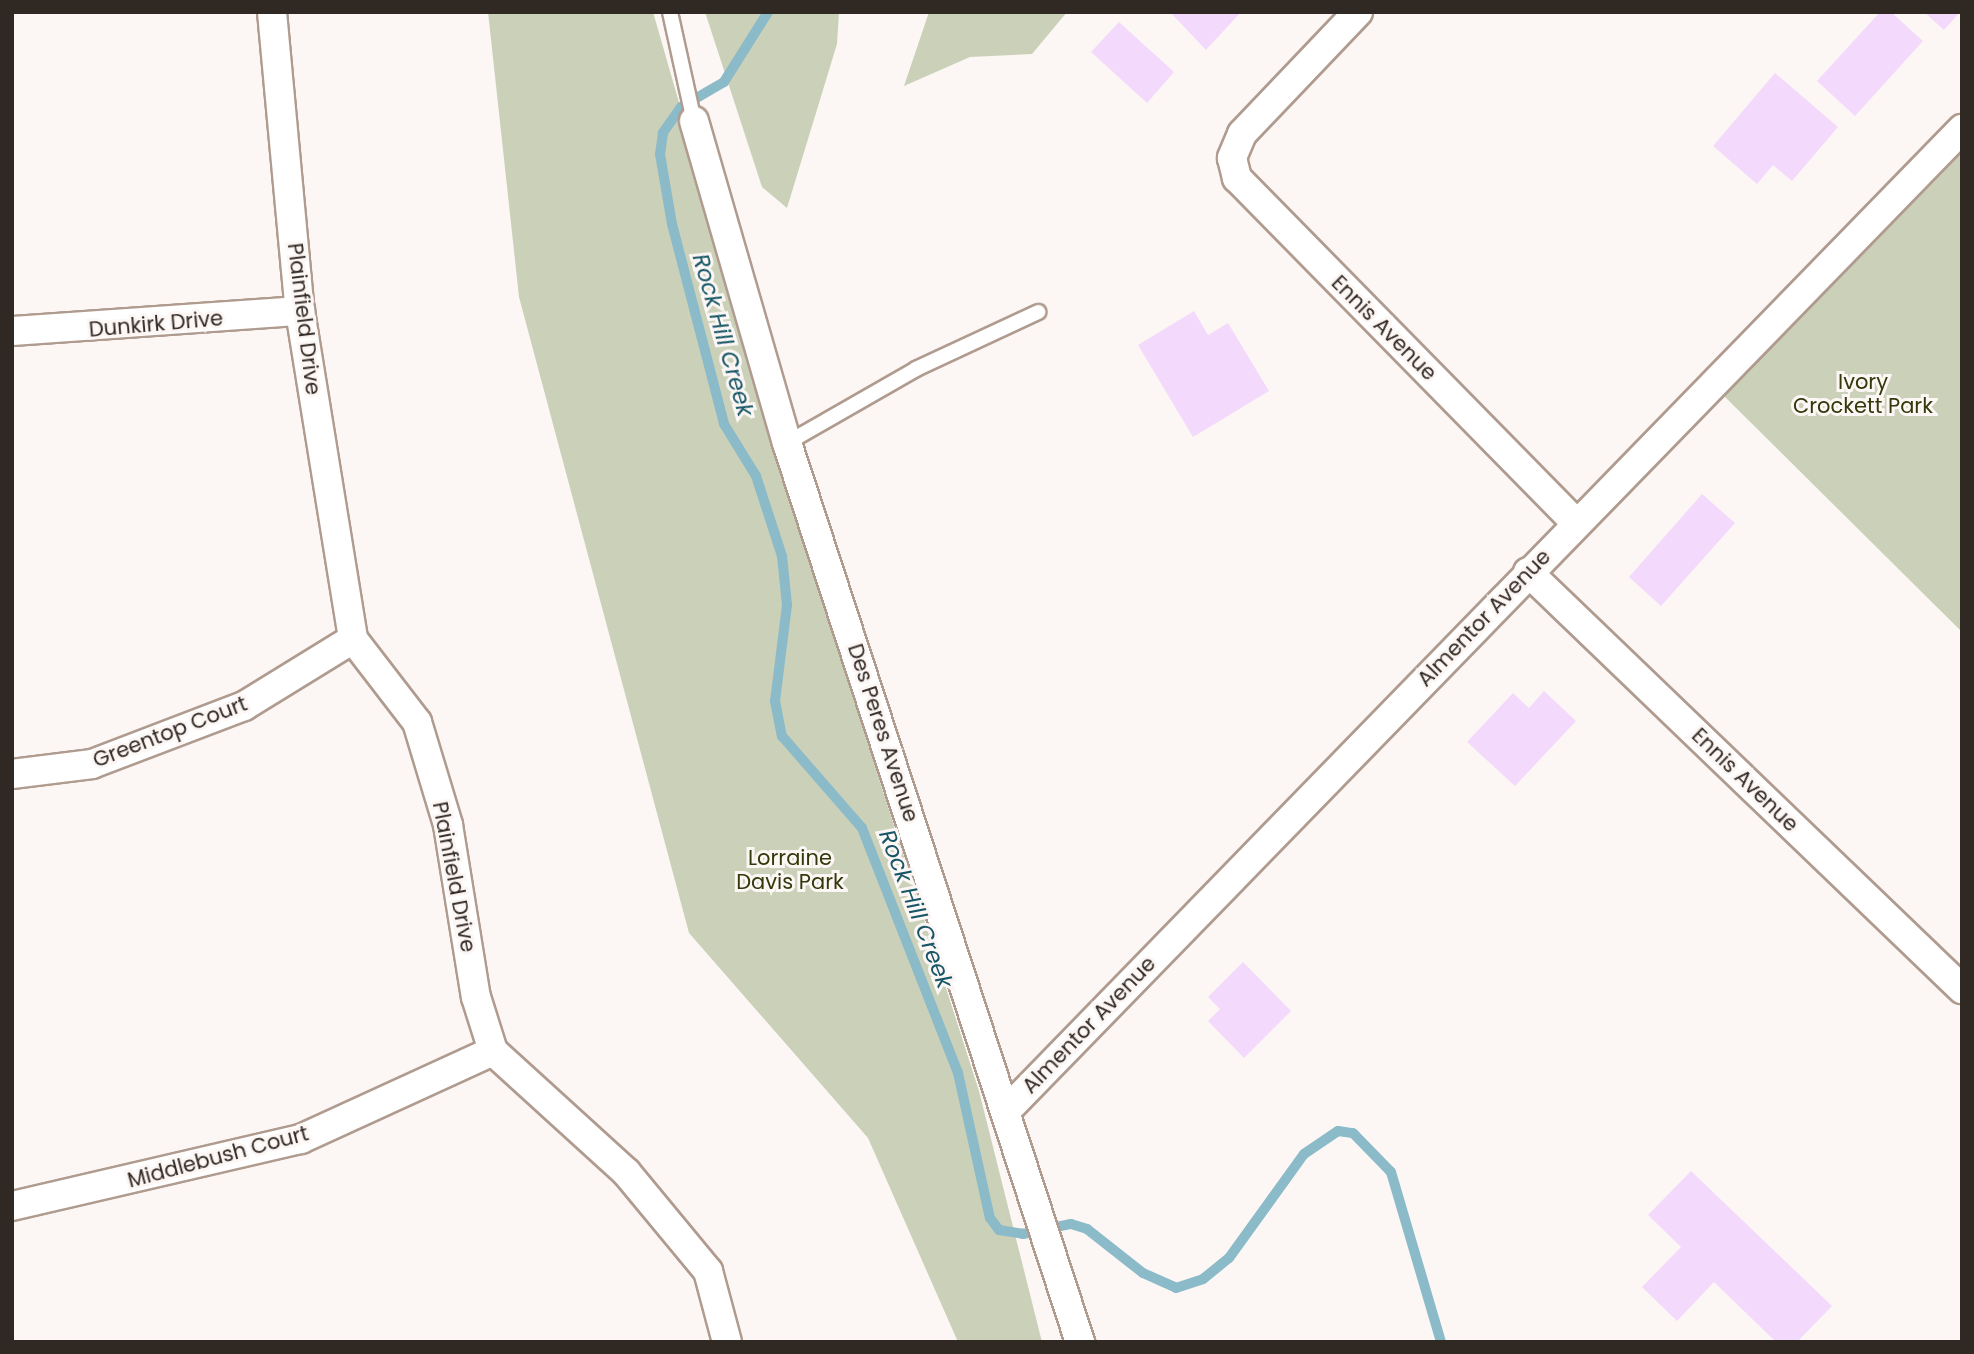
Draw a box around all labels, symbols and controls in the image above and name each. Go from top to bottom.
street label: Plainfield Drive [282,242,326,396]
water label: Rock Hill Creek [687,251,759,419]
street label: Ennis Avenue [1326,270,1442,386]
street label: Dunkirk Drive [88,306,224,342]
park label: Ivory Crockett Park [1793,369,1933,419]
street label: Almentor Avenue [1412,544,1556,692]
street label: Des Peres Avenue [842,641,924,825]
street label: Greentop Court [89,691,251,773]
street label: Ennis Avenue [1687,723,1803,837]
street label: Plainfield Drive [427,800,481,954]
water label: Rock Hill Creek [873,826,959,992]
park label: Lorraine Davis Park [736,845,844,895]
street label: Almentor Avenue [1017,951,1161,1099]
street label: Middlebush Court [125,1121,311,1193]

